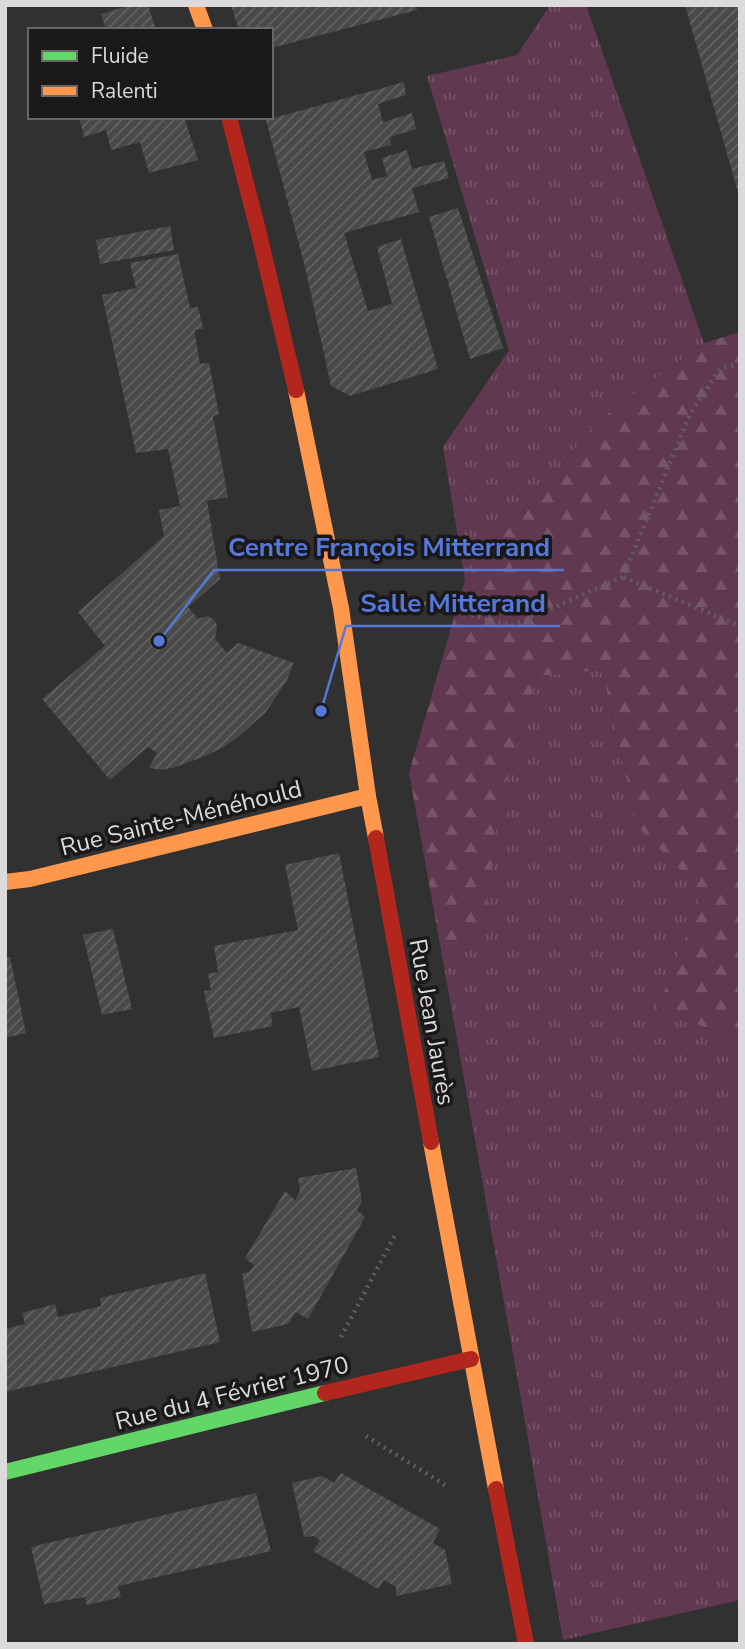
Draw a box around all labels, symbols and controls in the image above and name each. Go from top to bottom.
legend [28,28,273,119]
text: Fluide [91,42,149,70]
text: Ralenti [91,77,158,105]
callout: Centre François Mitterrand [214,523,564,570]
text: Centre François Mitterrand [228,530,550,565]
callout: Salle Mitterand [346,579,560,626]
text: Salle Mitterand [360,586,546,621]
street label: Rue Sainte-Ménéhould [57,773,305,863]
street label: Rue Jean Jaurès [402,936,462,1108]
street label: Rue du 4 Février 1970 [112,1348,352,1438]

